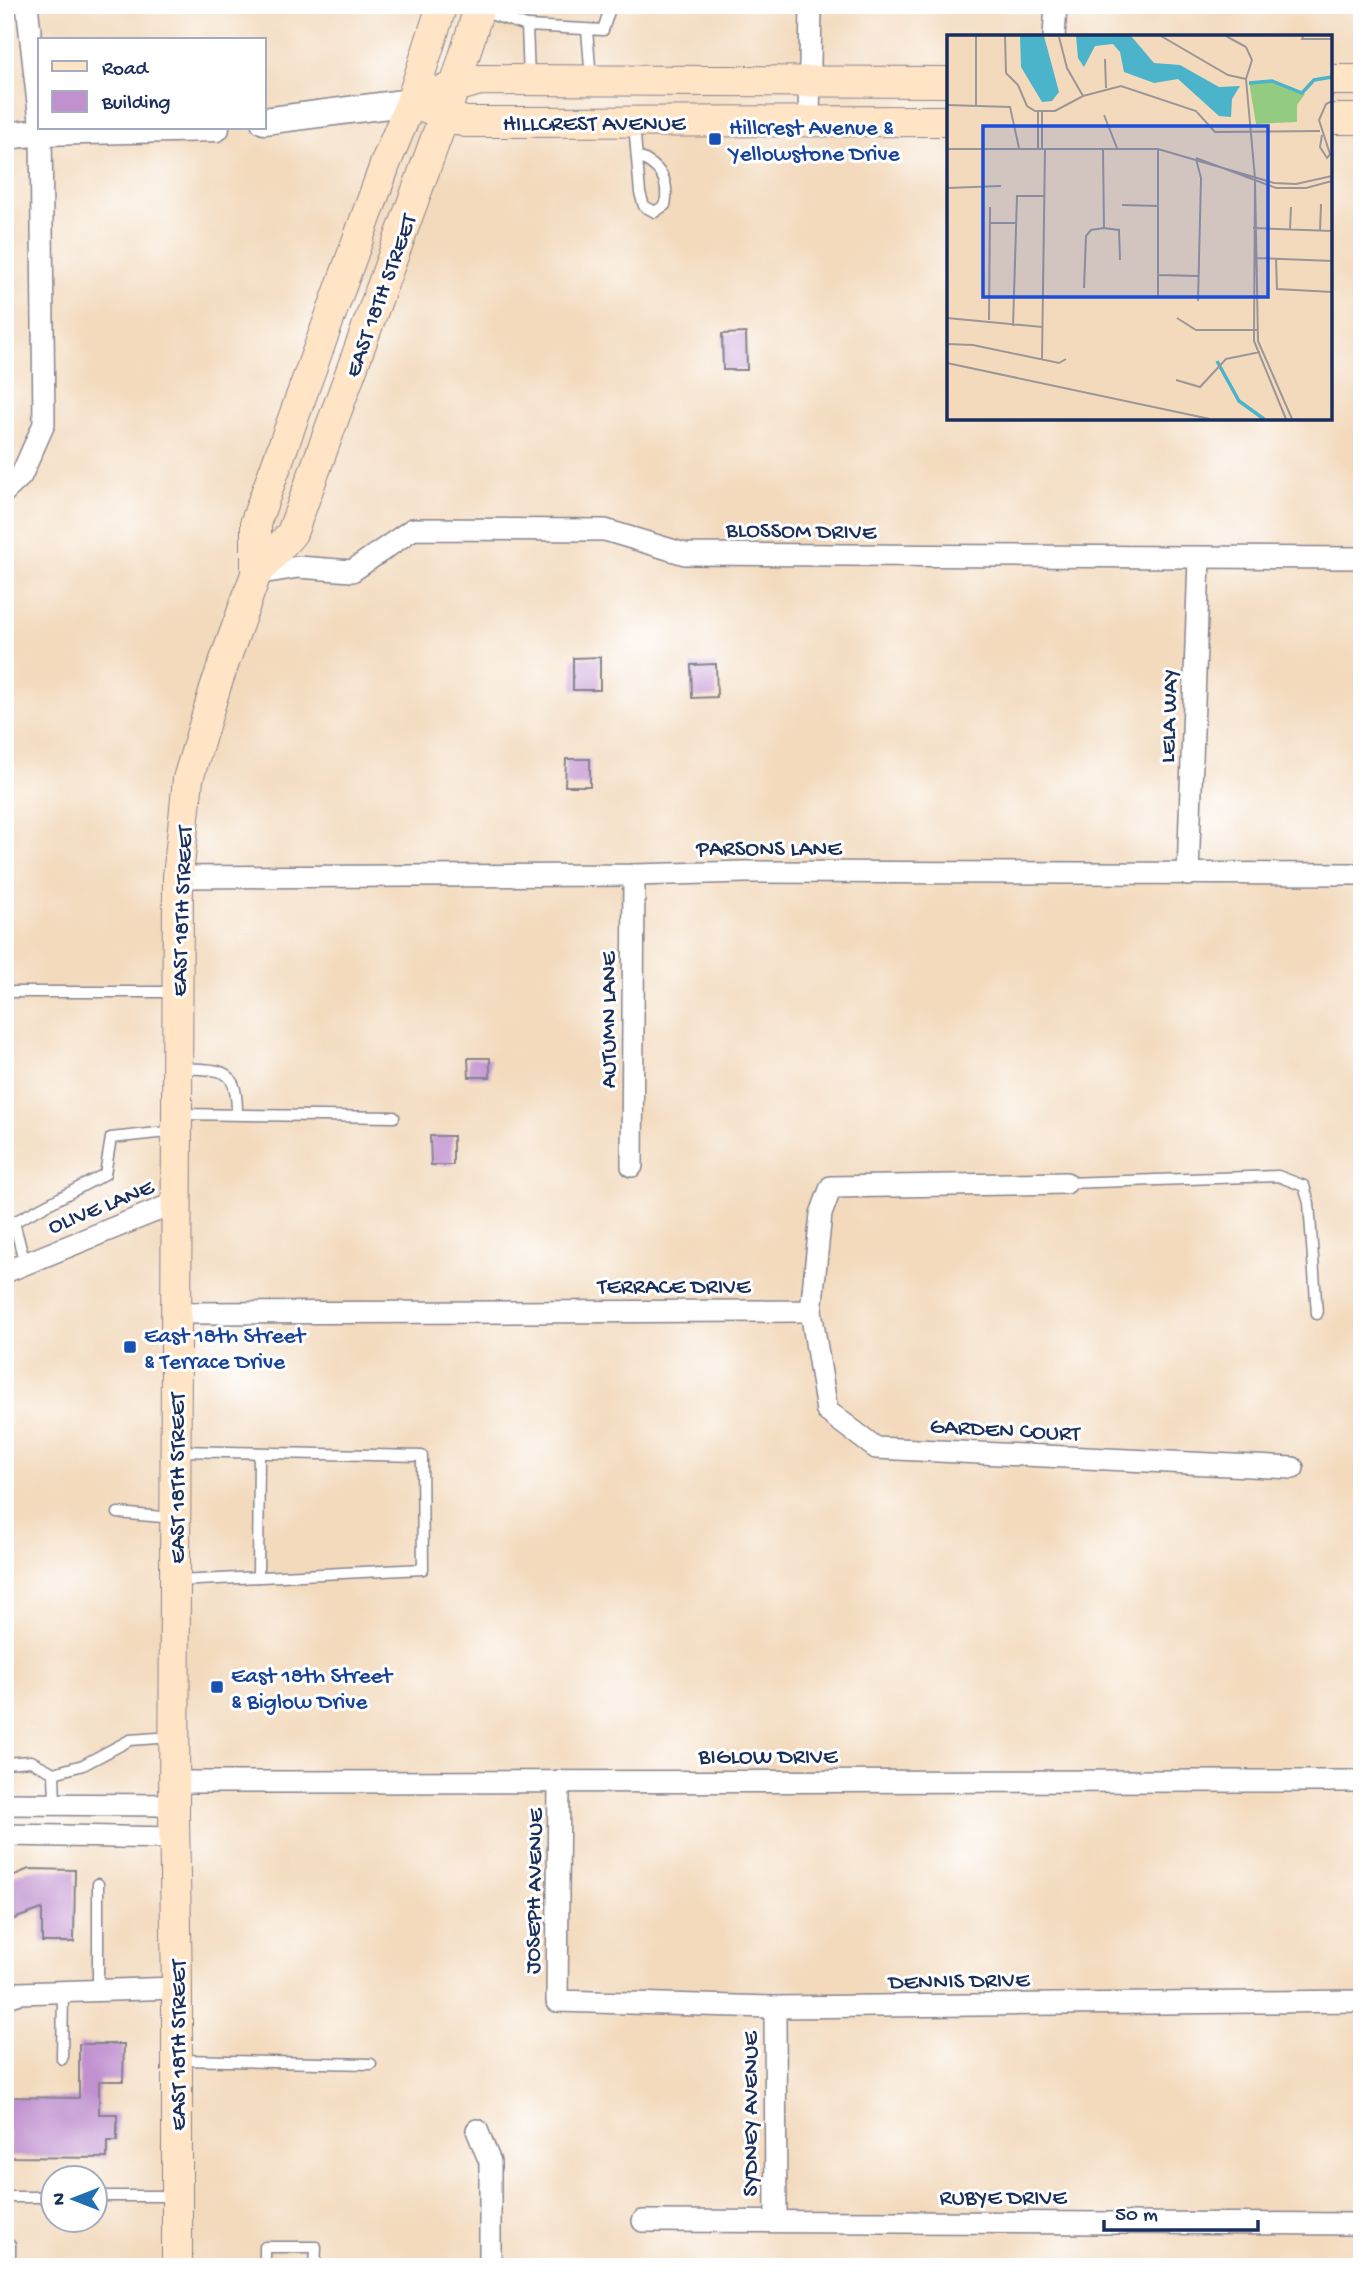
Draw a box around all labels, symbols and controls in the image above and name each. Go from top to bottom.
inset map [947,35,1332,420]
legend [38,38,266,130]
text: Road [102,58,150,83]
text: Building [101,92,171,117]
street label: HILLCREST AVENUE [503,112,687,139]
place label: Hillcrest Avenue & Yellowstone Drive [727,116,901,169]
marker: Hillcrest Avenue & Yellowstone Drive [707,131,723,147]
street label: EAST 18TH STREET [340,210,425,381]
street label: BLOSSOM DRIVE [725,518,878,547]
street label: LELA WAY [1155,669,1186,764]
street label: EAST 18TH STREET [167,824,200,997]
street label: PARSONS LANE [695,837,843,864]
street label: AUTUMN LANE [597,950,624,1088]
street label: OLIVE LANE [44,1174,160,1242]
street label: TERRACE DRIVE [596,1275,752,1302]
place label: East 18th Street & Terrace Drive [144,1324,306,1377]
marker: East 18th Street & Terrace Drive [122,1339,138,1355]
street label: EAST 18TH STREET [166,1391,193,1564]
street label: GARDEN COURT [929,1414,1082,1449]
place label: East 18th Street & Biglow Drive [231,1664,393,1717]
marker: East 18th Street & Biglow Drive [209,1679,225,1695]
street label: BIGLOW DRIVE [698,1745,839,1772]
street label: JOSEPH AVENUE [521,1806,550,1974]
street label: EAST 18TH STREET [167,1958,194,2131]
street label: DENNIS DRIVE [886,1968,1031,1997]
street label: SYDNEY AVENUE [739,2030,766,2197]
north arrow [38,2164,108,2234]
street label: RUBYE DRIVE [939,2186,1068,2213]
scale bar [1104,2188,1258,2232]
text: N [49,2193,72,2205]
text: 50 m [1115,2204,1158,2229]

